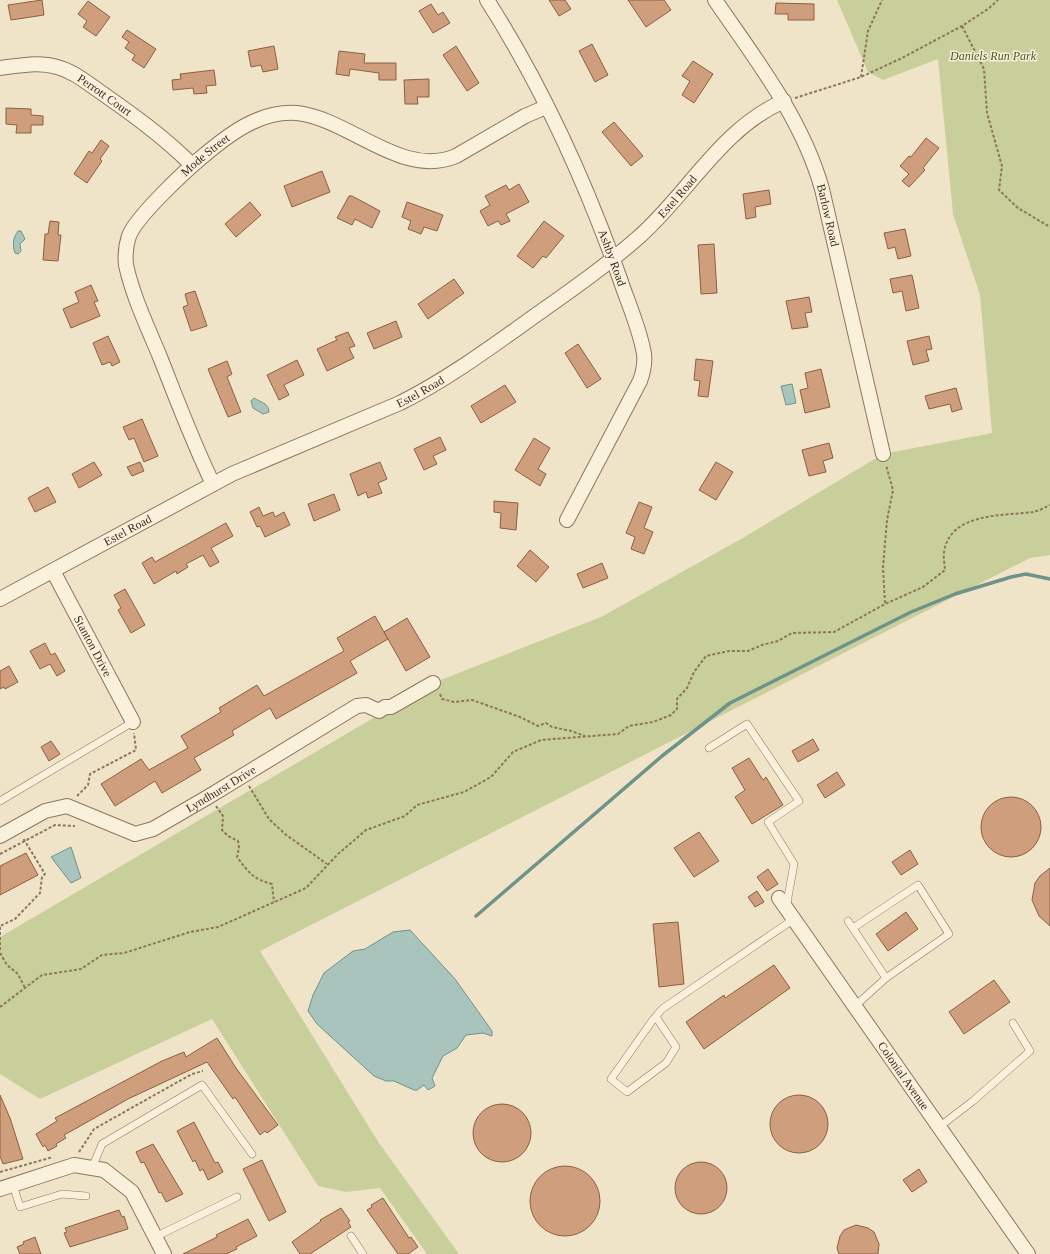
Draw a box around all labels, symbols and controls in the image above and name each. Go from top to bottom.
park label: Daniels Run Park [949,49,1037,63]
street label: Perrott Court [75,71,135,119]
street label: Mode Street [178,130,233,179]
street label: Estel Road [655,172,700,221]
street label: Barlow Road [814,182,842,248]
street label: Ashby Road [595,227,629,288]
street label: Estel Road [394,373,447,411]
street label: Estel Road [101,512,154,549]
street label: Stanton Drive [71,613,115,679]
street label: Lyndhurst Drive [183,763,258,815]
street label: Colonial Avenue [875,1039,932,1113]

